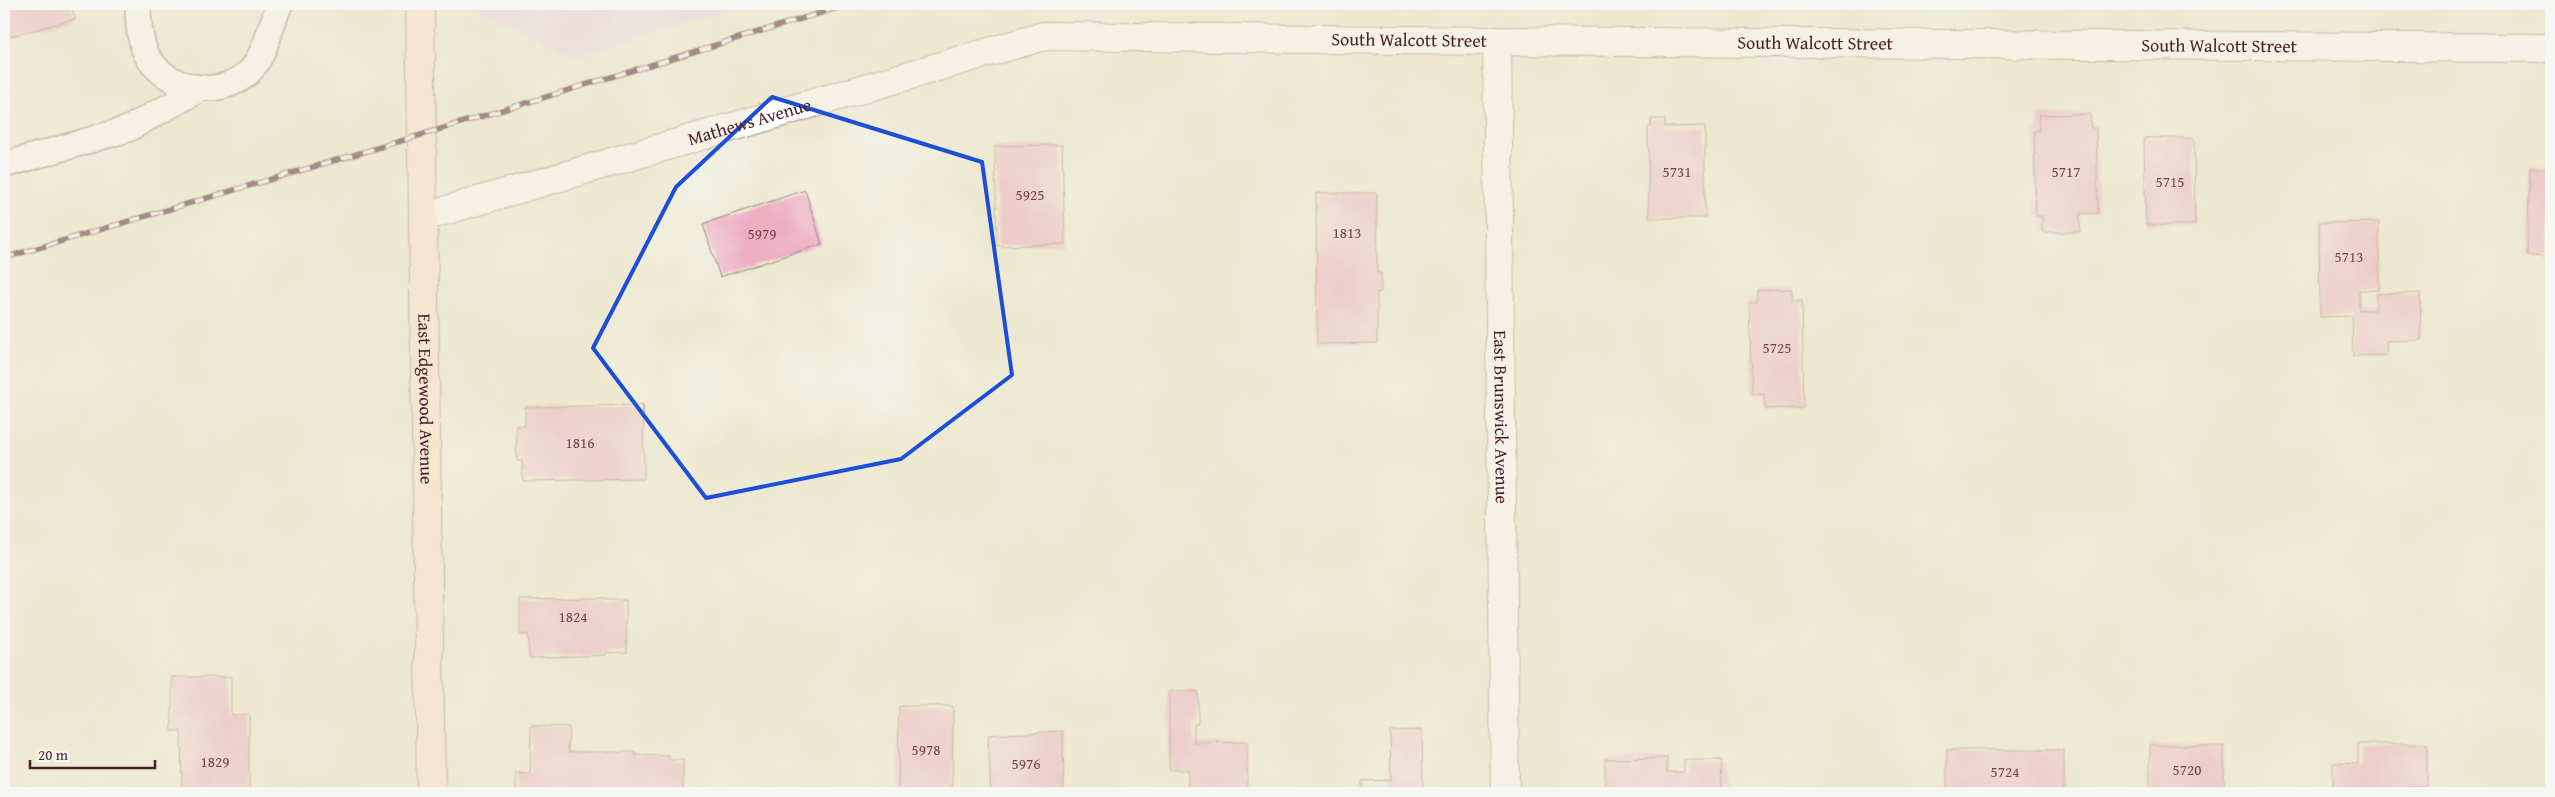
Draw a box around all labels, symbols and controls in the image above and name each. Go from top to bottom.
street label: South Walcott Street [1331,25,1488,54]
street label: South Walcott Street [1737,29,1894,57]
street label: South Walcott Street [2141,31,2298,59]
street label: Mathews Avenue [684,91,814,152]
house number: 5731 [1663,161,1691,182]
house number: 5717 [2052,161,2080,182]
house number: 5715 [2156,171,2184,192]
house number: 5925 [1016,184,1044,205]
house number: 1813 [1333,222,1361,243]
house number: 5979 [748,223,776,244]
house number: 5713 [2335,246,2363,267]
street label: East Edgewood Avenue [411,313,441,485]
street label: East Brunswick Avenue [1487,330,1516,504]
house number: 5725 [1763,337,1791,358]
house number: 1816 [566,432,594,453]
house number: 1824 [559,606,587,627]
scale bar [30,737,155,769]
house number: 5978 [912,739,940,760]
text: 20 m [38,744,69,765]
house number: 1829 [201,751,229,772]
house number: 5976 [1012,753,1040,774]
house number: 5720 [2173,759,2201,780]
house number: 5724 [1991,761,2019,782]

